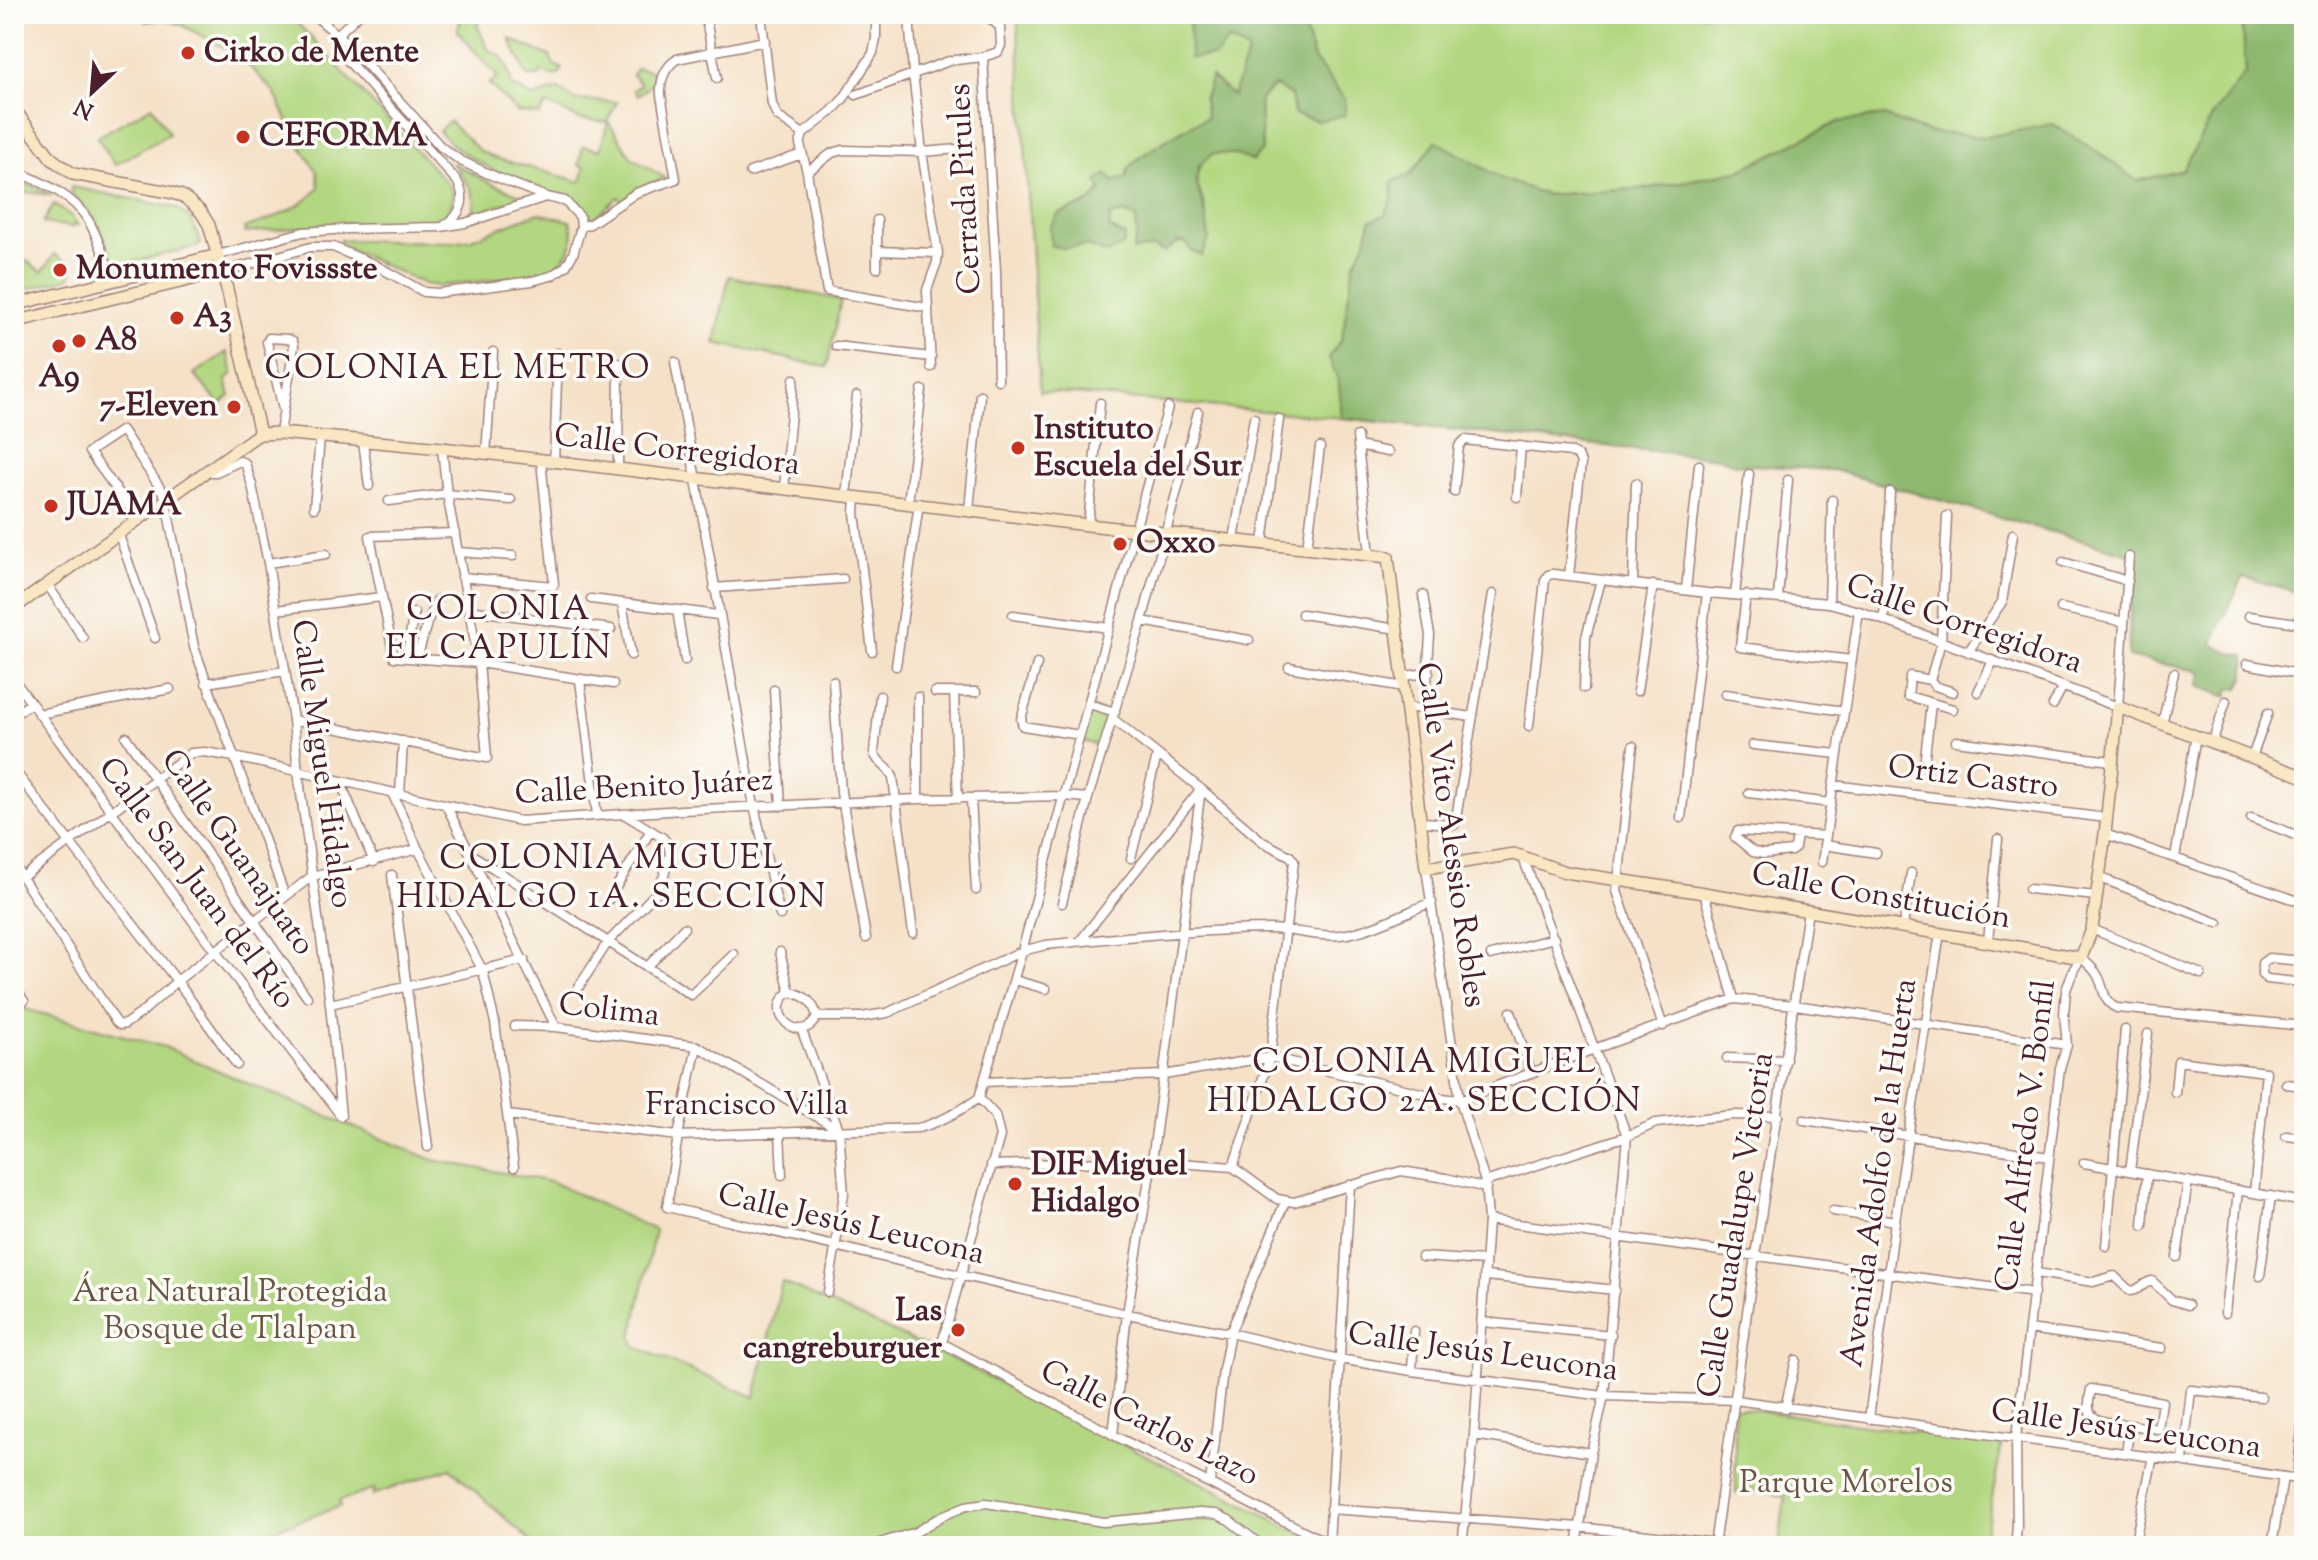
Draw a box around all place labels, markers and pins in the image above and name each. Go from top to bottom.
place label: Cirko de Mente [204,30,419,76]
marker: Cirko de Mente [179,44,197,62]
place label: CEFORMA [259,114,428,160]
marker: CEFORMA [234,128,252,146]
place label: Monumento Fovissste [76,247,378,293]
marker: Monumento Fovissste [51,261,69,279]
place label: A3 [193,295,232,341]
marker: A3 [168,309,186,327]
place label: A8 [95,318,137,364]
marker: A8 [70,332,88,350]
marker: A9 [50,337,68,355]
place label: A9 [39,355,79,401]
place label: 7-Eleven [100,384,218,430]
marker: 7-Eleven [225,398,243,416]
place label: Instituto Escuela del Sur [1034,407,1243,490]
marker: Instituto Escuela del Sur [1009,439,1027,457]
place label: JUAMA [65,483,182,529]
marker: JUAMA [42,497,60,515]
place label: Oxxo [1136,521,1215,567]
marker: Oxxo [1111,535,1129,553]
place label: DIF Miguel Hidalgo [1031,1143,1188,1226]
marker: DIF Miguel Hidalgo [1006,1175,1024,1193]
place label: Las cangreburguer [743,1289,943,1372]
marker: Las cangreburguer [949,1321,967,1339]

